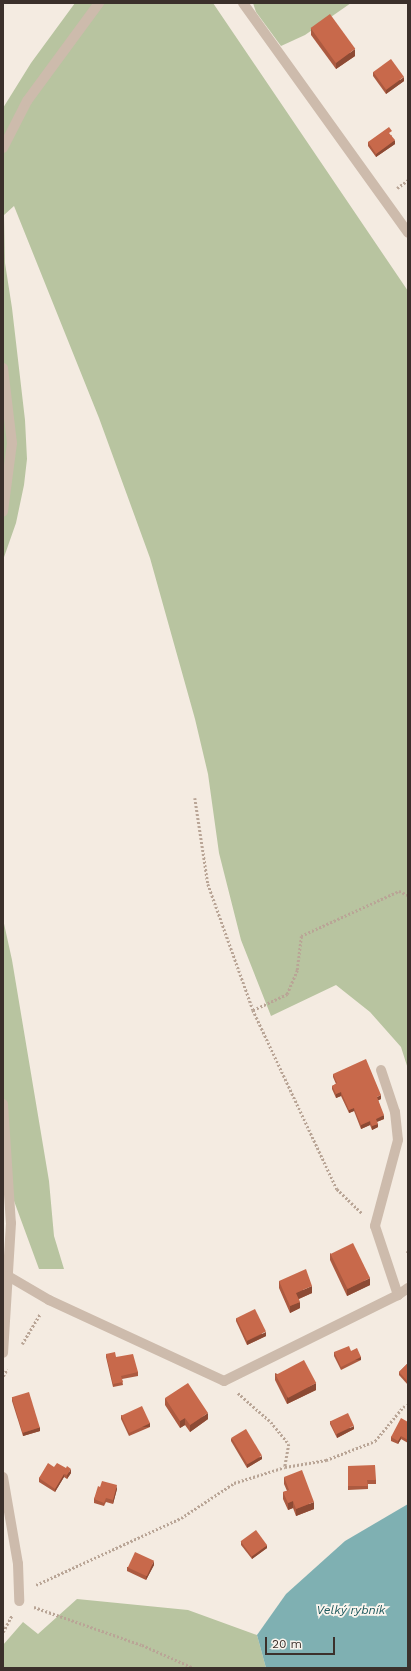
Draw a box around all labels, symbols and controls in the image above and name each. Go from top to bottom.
water label: Velký rybník [316,1604,386,1618]
scale bar [267,1629,337,1655]
text: 20 m [272,1637,302,1651]

